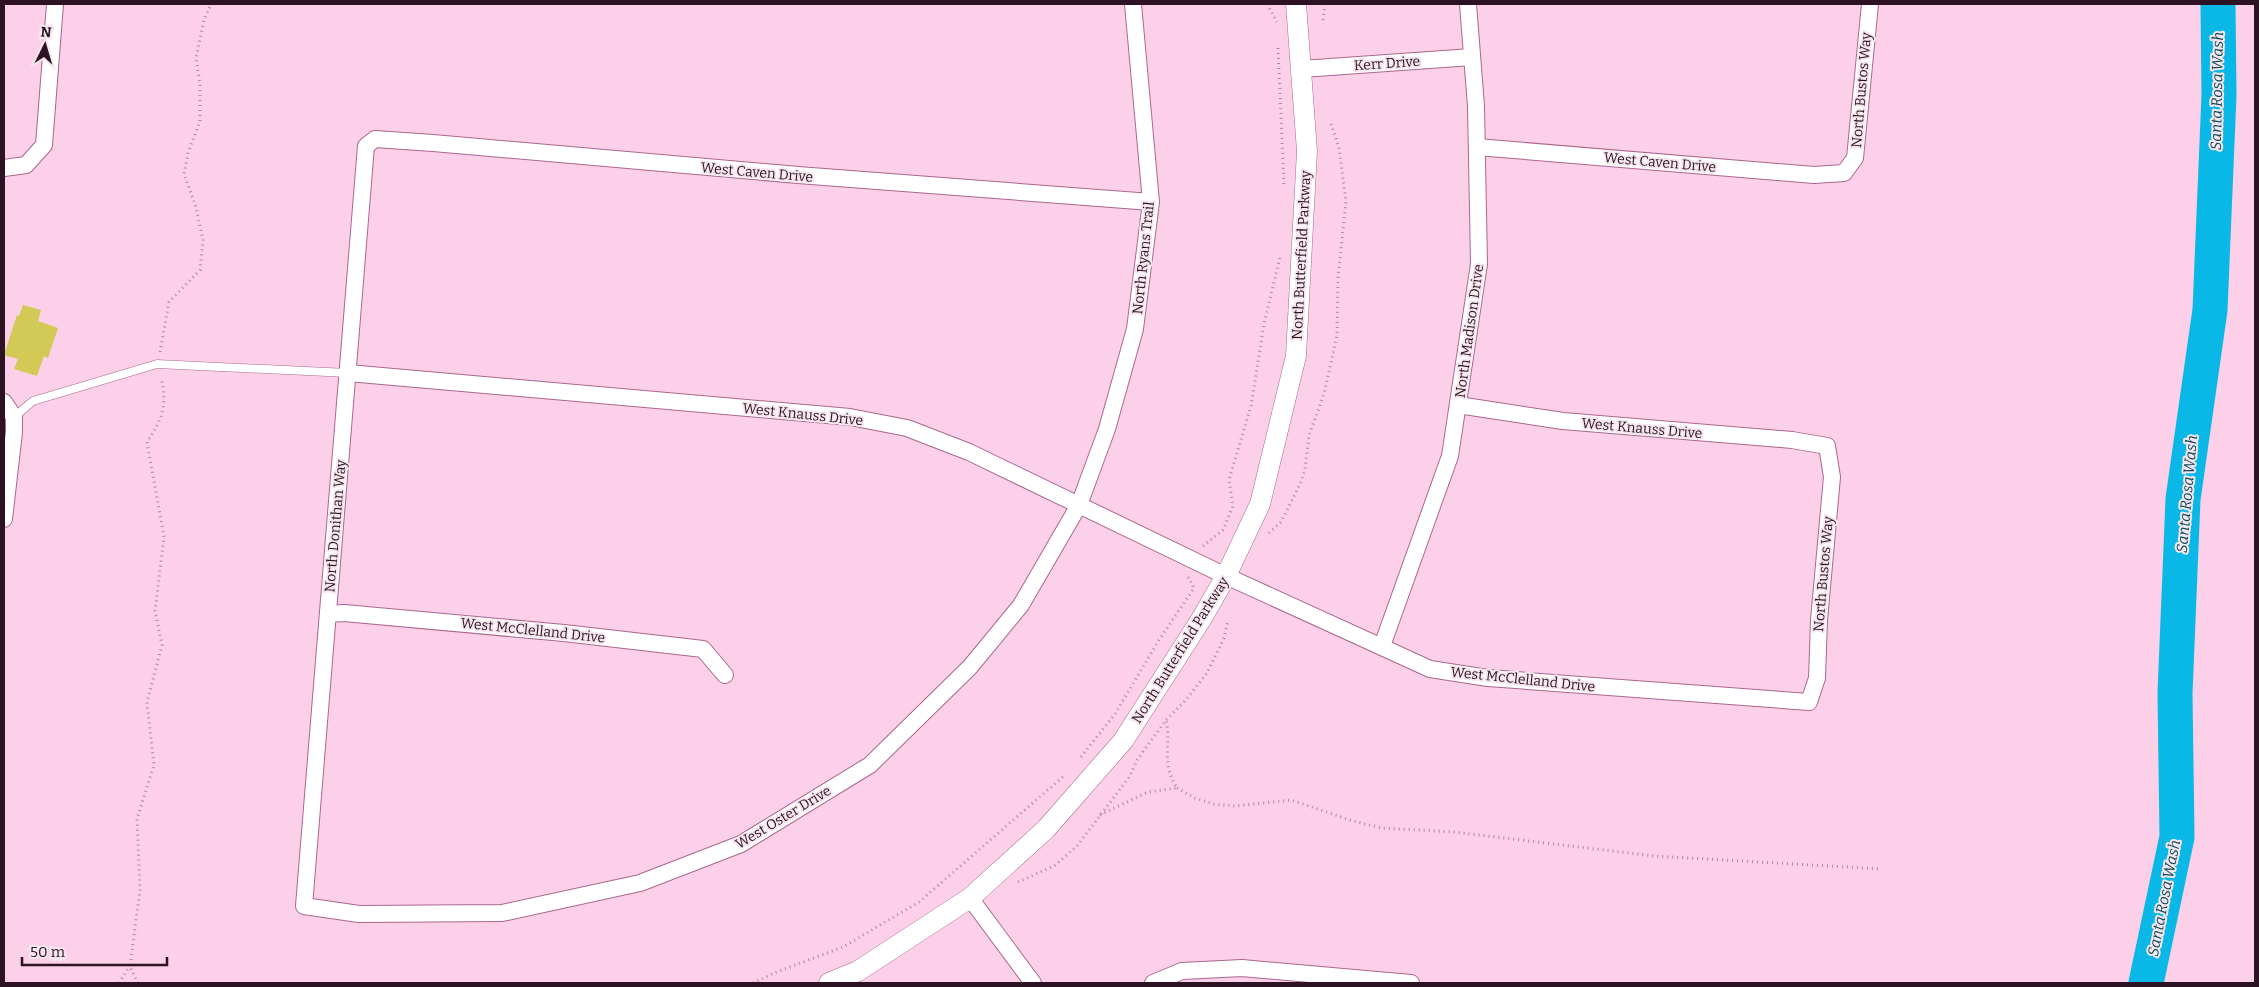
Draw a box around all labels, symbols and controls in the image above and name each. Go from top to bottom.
north arrow [20,20,70,70]
text: N [40,24,52,42]
street label: North Bustos Way [1848,31,1875,149]
water label: Santa Rosa Wash [2207,32,2227,150]
street label: Kerr Drive [1353,53,1421,74]
street label: West Caven Drive [1603,149,1717,176]
street label: West Caven Drive [700,159,814,186]
street label: North Butterfield Parkway [1289,169,1314,340]
street label: North Ryans Trail [1129,201,1158,315]
street label: North Madison Drive [1452,263,1487,399]
street label: West Knauss Drive [742,400,864,429]
street label: West Knauss Drive [1581,415,1703,442]
water label: Santa Rosa Wash [2173,434,2201,554]
street label: North Donithan Way [321,458,350,593]
street label: North Bustos Way [1810,515,1837,633]
street label: North Butterfield Parkway [1128,573,1233,727]
street label: West McClelland Drive [460,614,606,647]
street label: West McClelland Drive [1450,663,1596,696]
street label: West Oster Drive [732,782,834,853]
water label: Santa Rosa Wash [2144,838,2184,958]
scale bar [22,934,168,966]
text: 50 m [30,943,66,961]

